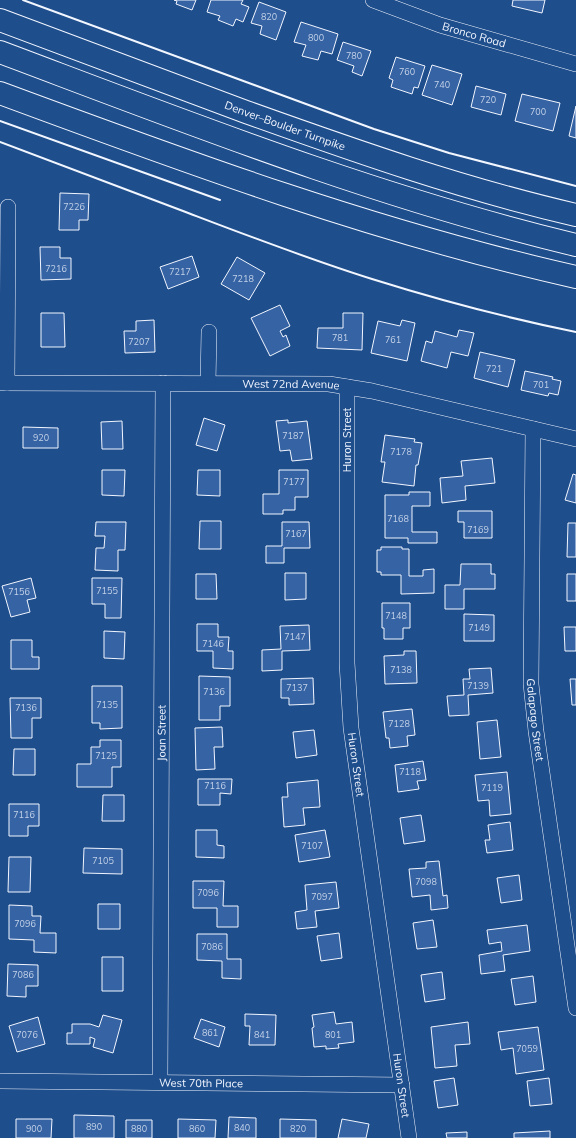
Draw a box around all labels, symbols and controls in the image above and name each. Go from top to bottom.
house number: 820 [261,11,277,22]
street label: Bronco Road [441,19,508,51]
house number: 800 [308,32,324,43]
house number: 780 [346,50,362,61]
house number: 760 [399,66,415,77]
house number: 740 [434,79,450,90]
house number: 720 [480,94,496,105]
street label: Denver–Boulder Turnpike [223,98,347,154]
house number: 700 [530,106,546,117]
house number: 7226 [63,201,85,212]
house number: 7216 [45,263,67,274]
house number: 7217 [169,266,191,277]
house number: 7218 [232,273,254,284]
house number: 781 [332,332,348,343]
house number: 761 [385,334,401,345]
house number: 7207 [128,336,150,347]
house number: 721 [486,363,502,374]
street label: West 72nd Avenue [242,377,341,393]
house number: 701 [533,379,549,390]
street label: Huron Street [340,407,354,472]
house number: 7187 [282,430,304,441]
house number: 920 [33,432,49,443]
house number: 7178 [390,446,412,457]
house number: 7177 [283,476,305,487]
house number: 7168 [387,513,409,524]
house number: 7169 [467,524,489,535]
house number: 7167 [285,528,307,539]
house number: 7155 [96,585,118,596]
house number: 7156 [8,586,30,597]
house number: 7148 [385,610,407,621]
house number: 7149 [468,622,490,633]
house number: 7147 [284,631,306,642]
house number: 7146 [202,638,224,649]
house number: 7138 [390,664,412,675]
street label: Galapago Street [524,678,547,762]
house number: 7139 [467,680,489,691]
house number: 7137 [286,682,308,693]
house number: 7136 [203,686,225,697]
house number: 7135 [96,699,118,710]
house number: 7136 [15,702,37,713]
street label: Joan Street [154,705,169,761]
house number: 7128 [388,718,410,729]
street label: Huron Street [345,731,368,798]
house number: 7125 [95,750,117,761]
house number: 7118 [399,766,421,777]
house number: 7116 [204,780,226,791]
house number: 7119 [481,782,503,793]
house number: 7116 [13,809,35,820]
house number: 7107 [301,840,323,851]
house number: 7105 [92,855,114,866]
house number: 7098 [415,876,437,887]
house number: 7096 [197,887,219,898]
house number: 7097 [311,891,333,902]
house number: 7096 [14,918,36,929]
house number: 7086 [201,941,223,952]
house number: 7086 [12,969,34,980]
house number: 861 [202,1027,218,1038]
house number: 7076 [16,1029,38,1040]
house number: 841 [254,1029,270,1040]
house number: 801 [325,1029,341,1040]
house number: 7059 [516,1043,538,1054]
street label: Huron Street [390,1052,413,1119]
street label: West 70th Place [159,1076,243,1090]
house number: 890 [86,1121,102,1132]
house number: 840 [234,1122,250,1133]
house number: 900 [26,1123,42,1134]
house number: 880 [131,1123,147,1134]
house number: 860 [189,1123,205,1134]
house number: 820 [290,1123,306,1134]

